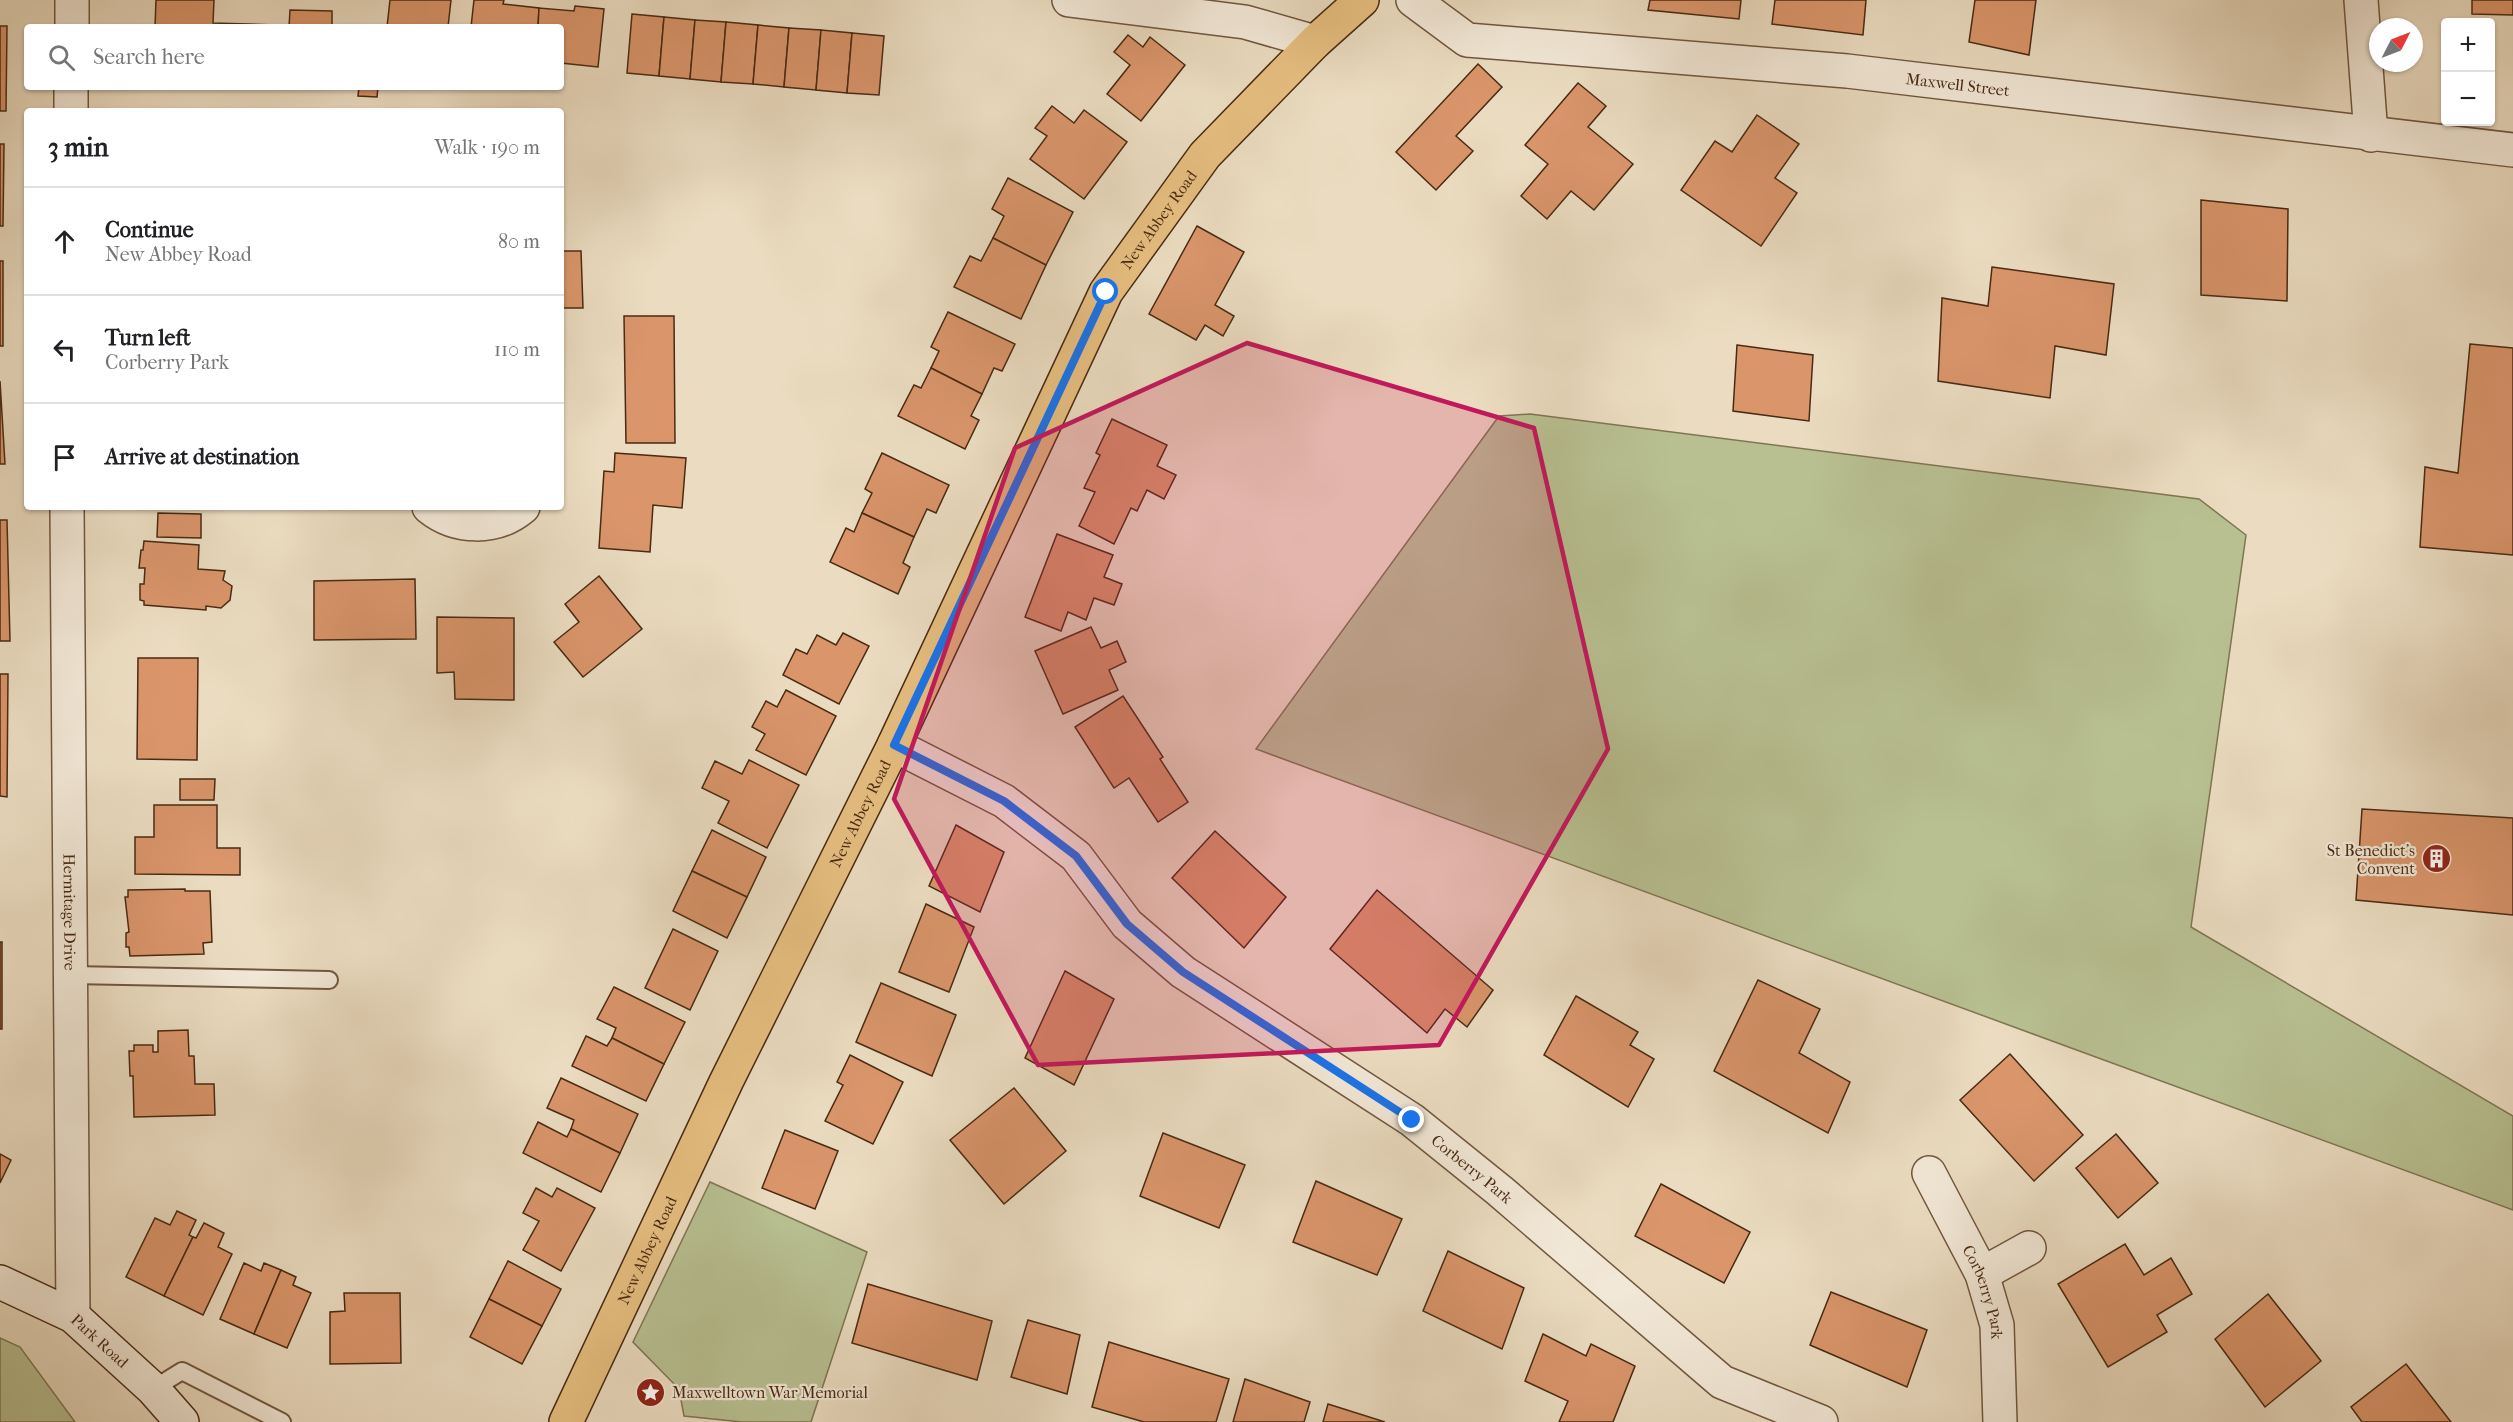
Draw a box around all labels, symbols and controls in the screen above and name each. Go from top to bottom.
north arrow [2369,18,2423,72]
map controls [2441,18,2495,126]
button: + [2441,18,2495,72]
search box [24,24,564,90]
icon: search [45,41,78,74]
text: Search here [93,44,205,70]
street label: Maxwell Street [1905,69,2011,100]
button: − [2441,72,2495,126]
text: 3 min [48,132,109,163]
text: Walk · 190 m [434,136,540,159]
street label: New Abbey Road [1116,166,1201,273]
text: Continue [105,217,194,243]
icon: ahead [48,225,81,258]
text: 80 m [498,230,540,253]
text: New Abbey Road [105,243,252,266]
route start [1092,278,1118,304]
text: Turn left [105,325,191,351]
icon: left [48,333,81,366]
text: 110 m [494,338,540,361]
text: Corberry Park [105,351,229,374]
icon: arrive [48,441,81,474]
text: Arrive at destination [105,444,299,470]
street label: New Abbey Road [825,756,895,870]
place label: St Benedict's Convent [2327,841,2415,878]
building icon: St Benedict's Convent [2420,843,2452,875]
street label: Hermitage Drive [60,853,80,971]
route end [1398,1106,1424,1132]
street label: Corberry Park [1428,1130,1517,1208]
street label: New Abbey Road [613,1193,681,1307]
street label: Corberry Park [1959,1242,2007,1340]
street label: Park Road [67,1310,133,1372]
place icon: Maxwelltown War Memorial [635,1376,667,1408]
place label: Maxwelltown War Memorial [672,1383,869,1402]

